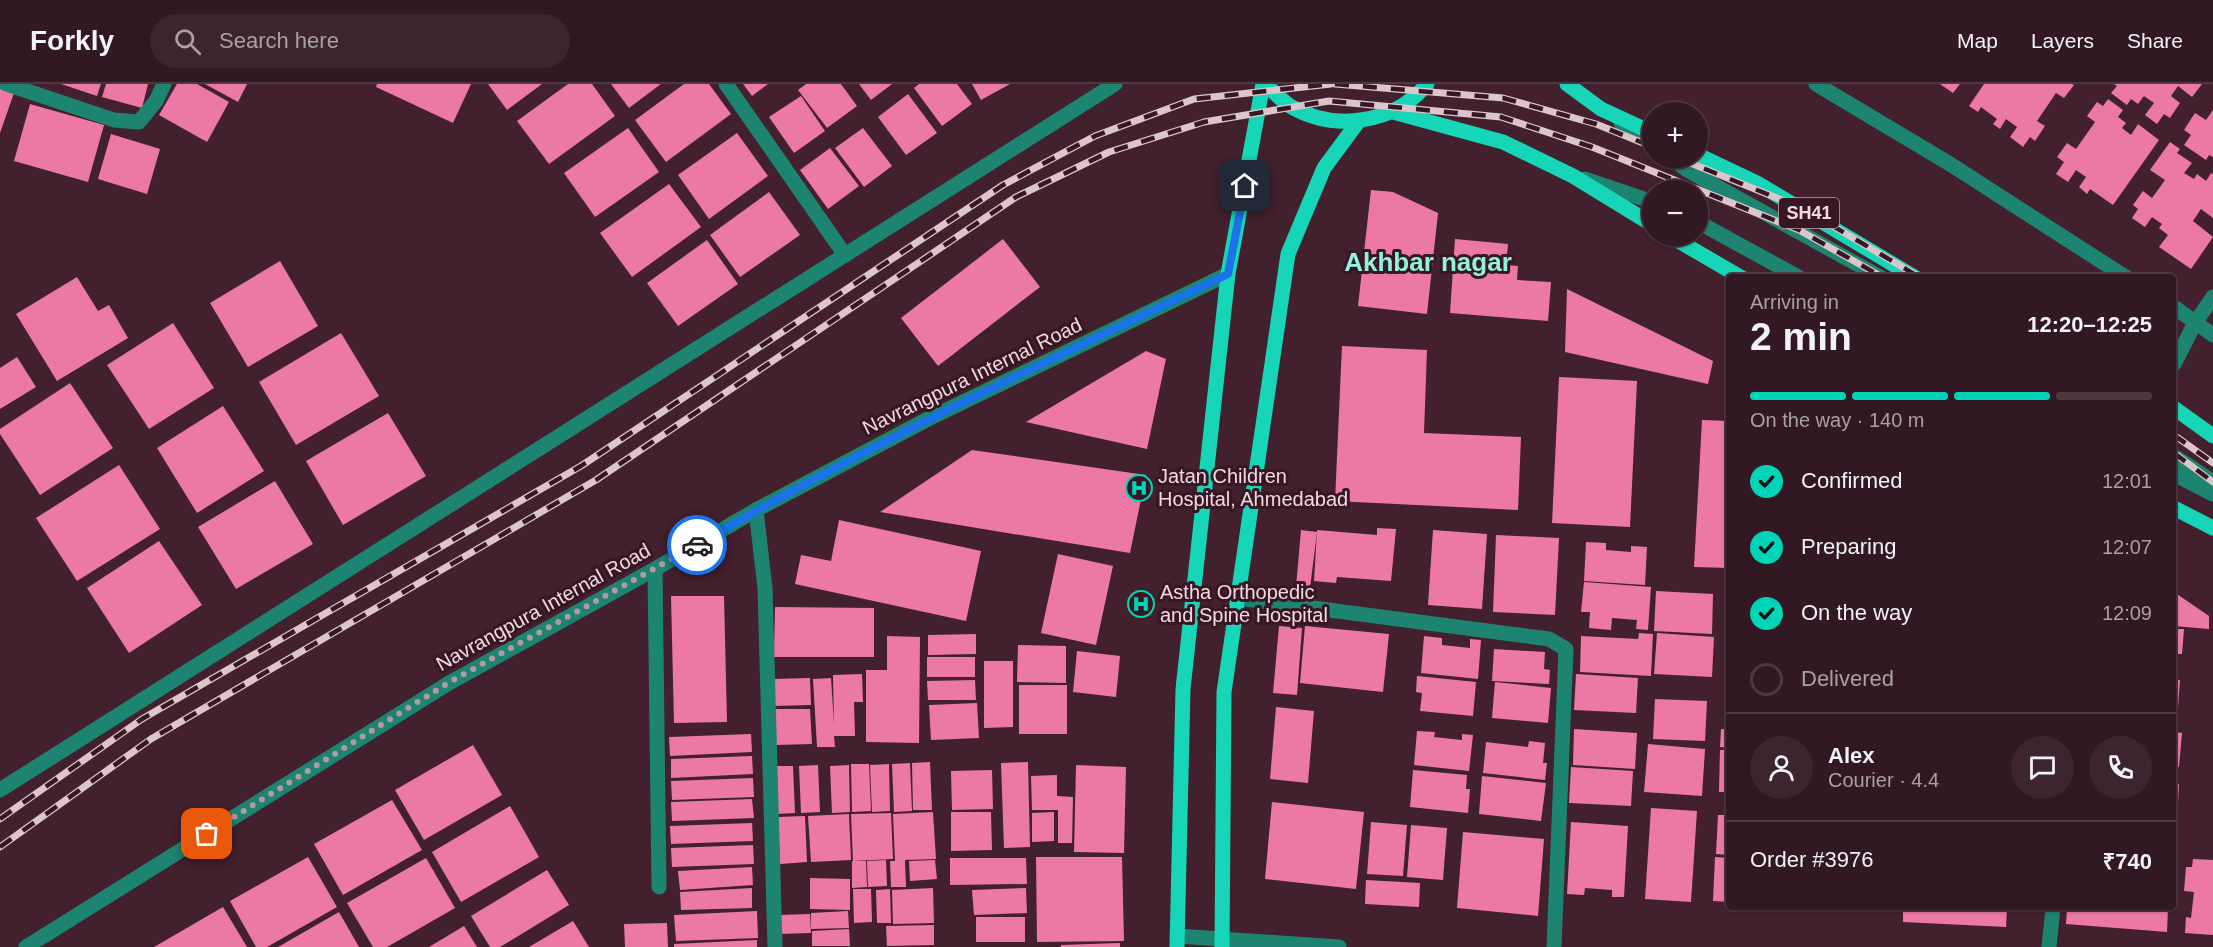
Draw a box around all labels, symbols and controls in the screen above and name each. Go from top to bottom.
search box [150,14,570,68]
text: Forkly [30,25,114,56]
icon: search [171,25,204,58]
text: Search here [219,28,339,53]
text: Map [1957,29,1998,52]
text: Layers [2031,29,2094,52]
text: Share [2127,29,2183,52]
map controls [1642,102,1708,246]
button: + [1642,102,1708,168]
pin [1219,160,1270,211]
icon: home [1228,169,1261,202]
button: − [1642,180,1708,246]
road number: SH41 [1779,198,1839,228]
district label: Akhbar nagar [1344,247,1512,277]
text: Arriving in [1750,291,1839,313]
text: 12:20–12:25 [2027,312,2152,337]
street label: Navrangpura Internal Road [859,313,1085,439]
text: 2 min [1750,315,1852,358]
text: On the way · 140 m [1750,409,1925,431]
place label: Jatan Children Hospital, Ahmedabad [1158,465,1348,510]
icon: check [1750,465,1783,498]
text: Confirmed [1801,468,1902,493]
text: 12:01 [2102,470,2152,492]
hospital icon: Jatan Children Hospital, Ahmedabad [1124,473,1154,503]
courier [667,515,727,575]
icon: car [681,529,714,562]
icon: check [1750,531,1783,564]
text: Preparing [1801,534,1896,559]
text: 12:07 [2102,536,2152,558]
street label: Navrangpura Internal Road [432,539,654,675]
place label: Astha Orthopedic and Spine Hospital [1160,581,1328,626]
hospital icon: Astha Orthopedic and Spine Hospital [1126,589,1156,619]
icon: check [1750,597,1783,630]
text: On the way [1801,600,1912,625]
text: 12:09 [2102,602,2152,624]
text: Delivered [1801,666,1894,691]
button: person [1750,736,1813,799]
button: chat [2011,736,2074,799]
button: phone [2089,736,2152,799]
text: Alex [1828,743,1874,768]
text: Courier · 4.4 [1828,769,1939,791]
pin [181,808,232,859]
icon: bag [190,817,223,850]
text: Order #3976 [1750,847,1874,872]
text: ₹740 [2103,849,2152,874]

